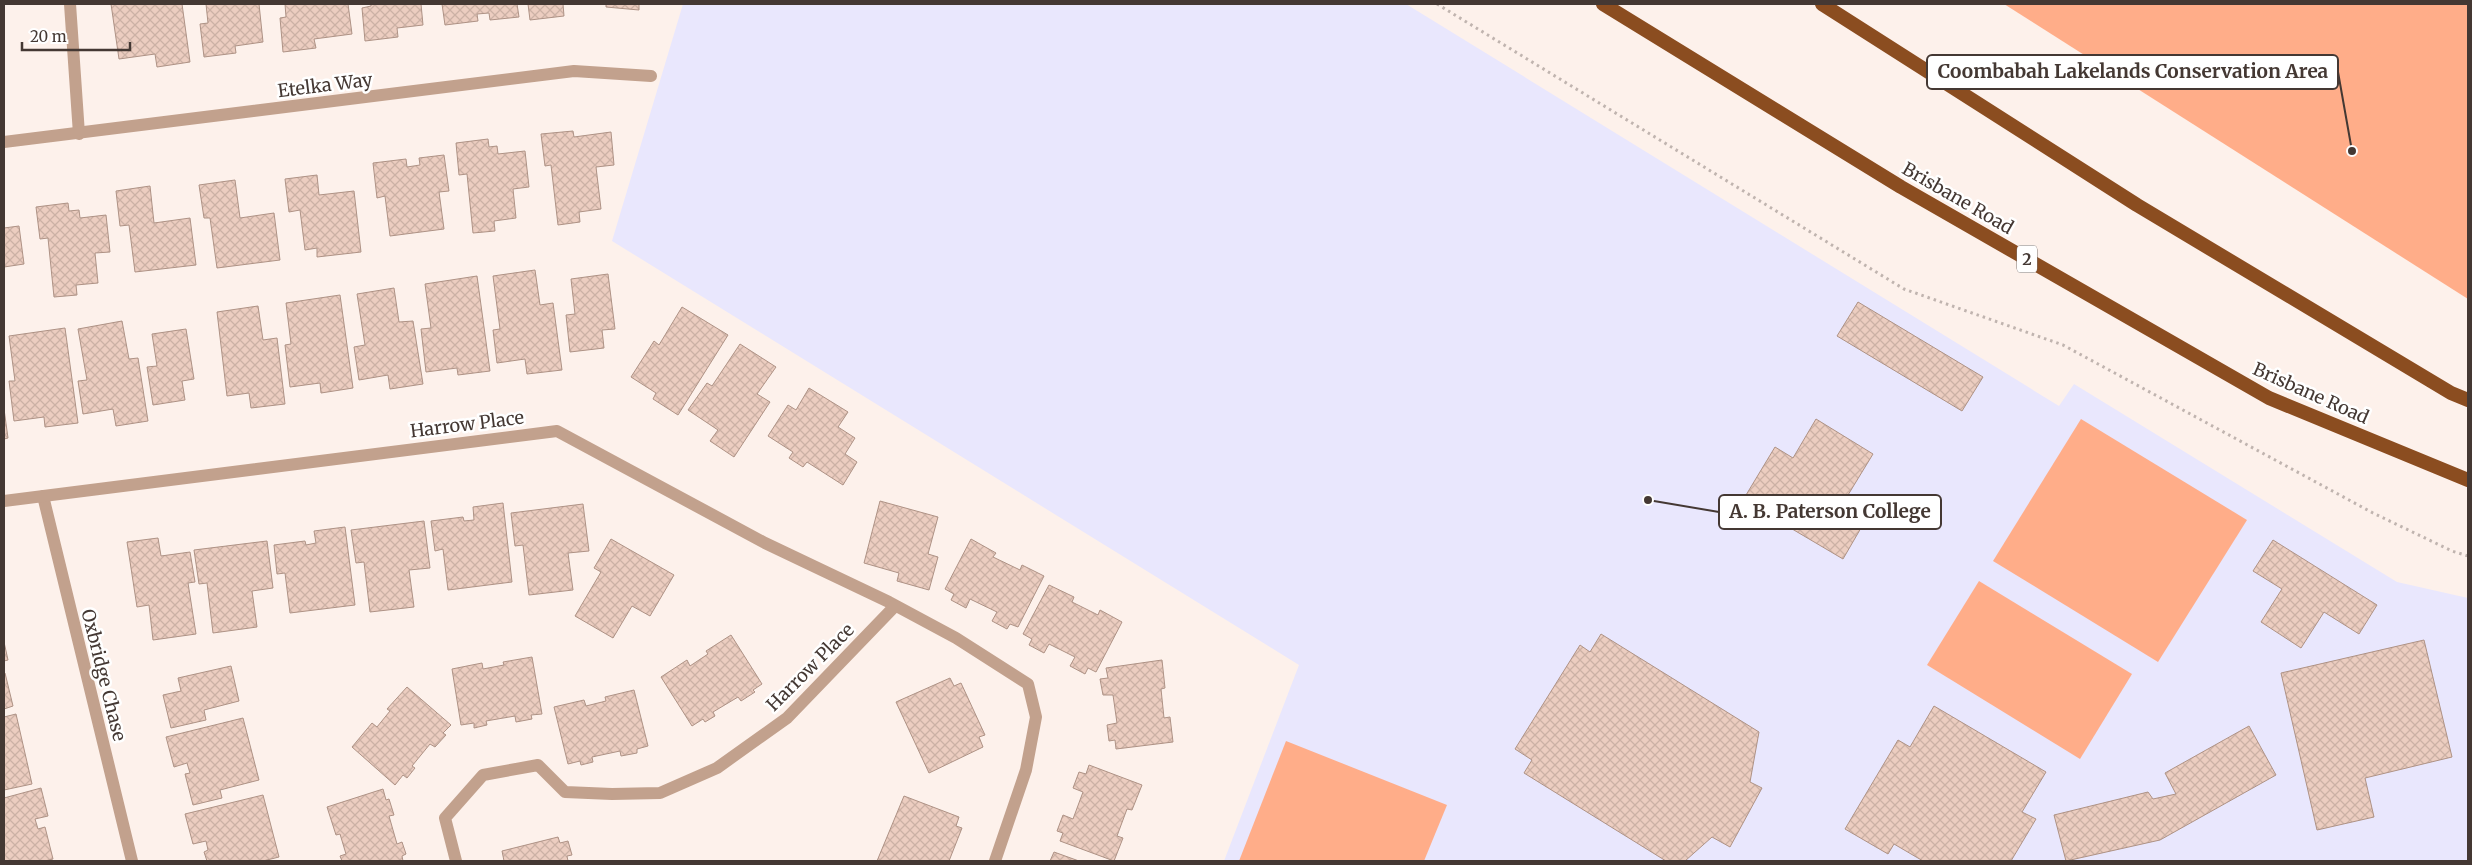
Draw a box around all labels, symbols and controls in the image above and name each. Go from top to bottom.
scale bar [22,20,130,52]
text: 20 m [30,27,67,46]
callout: Coombabah Lakelands Conservation Area [1927,55,2338,89]
text: Coombabah Lakelands Conservation Area [1938,59,2329,83]
street label: Etelka Way [276,68,374,102]
street label: Brisbane Road [1898,157,2018,239]
road number: 2 [2017,245,2037,272]
street label: Brisbane Road [2249,357,2373,429]
street label: Harrow Place [409,406,525,442]
callout: A. B. Paterson College [1719,495,1941,529]
text: A. B. Paterson College [1728,499,1931,523]
street label: Oxbridge Chase [77,607,131,743]
street label: Harrow Place [761,618,859,716]

